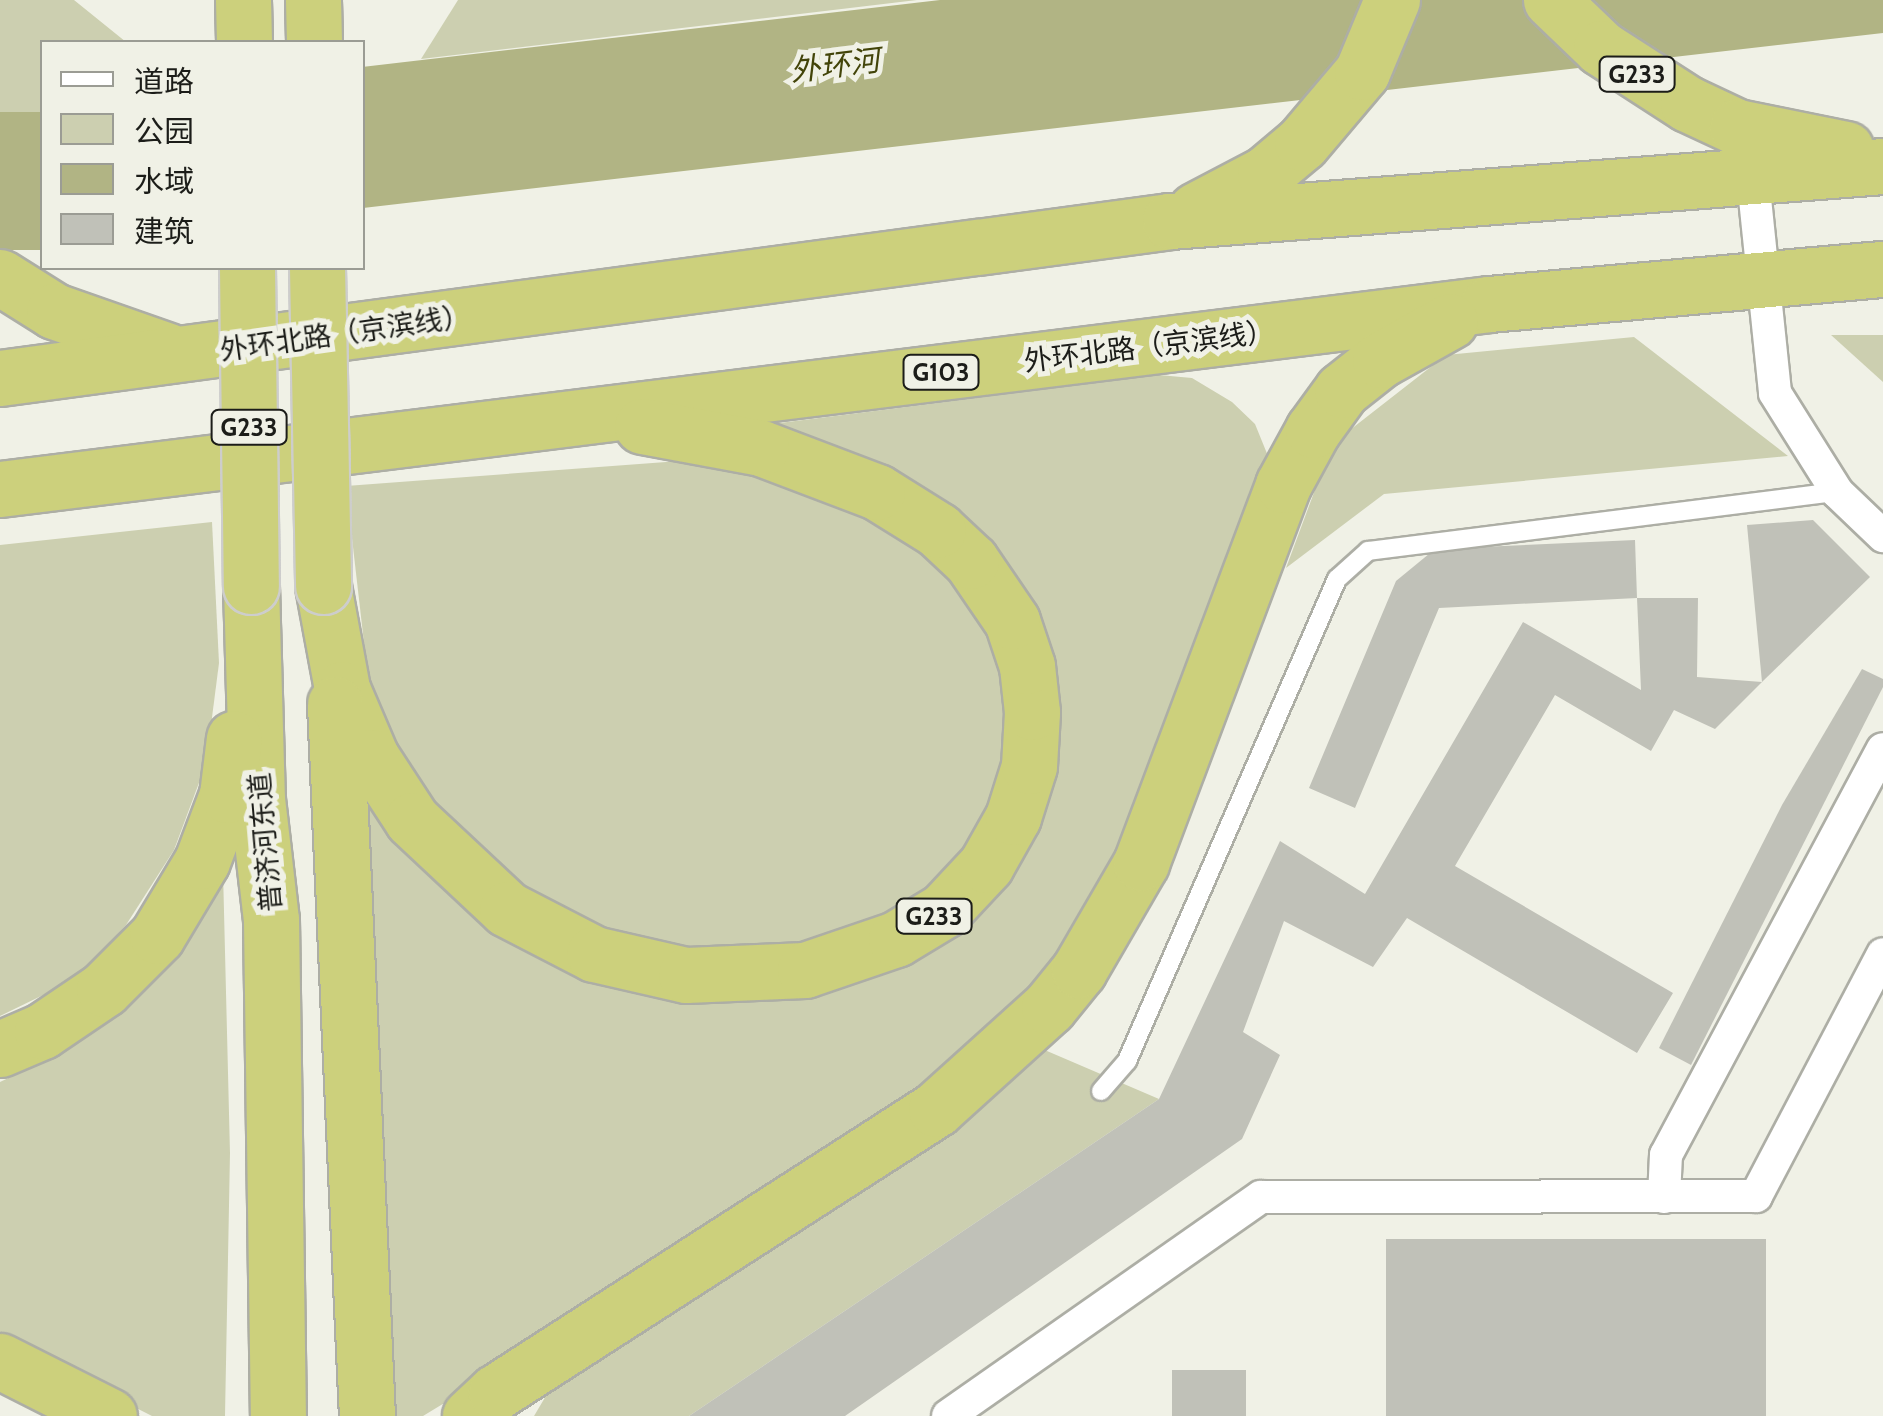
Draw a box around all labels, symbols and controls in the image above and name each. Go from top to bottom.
legend [40,40,365,270]
water label: 外环河 [788,43,882,89]
road number: G233 [1597,54,1677,94]
text: 道路 [134,63,194,100]
text: 公园 [134,113,194,150]
text: 水域 [134,163,194,200]
text: 建筑 [134,213,194,250]
street label: 外环北路（京滨线） [218,299,472,367]
street label: 外环北路（京滨线） [1022,314,1276,378]
road number: G103 [901,352,981,392]
road number: G233 [209,407,289,447]
street label: 普济河东道 [242,771,288,913]
road number: G233 [894,896,974,936]

